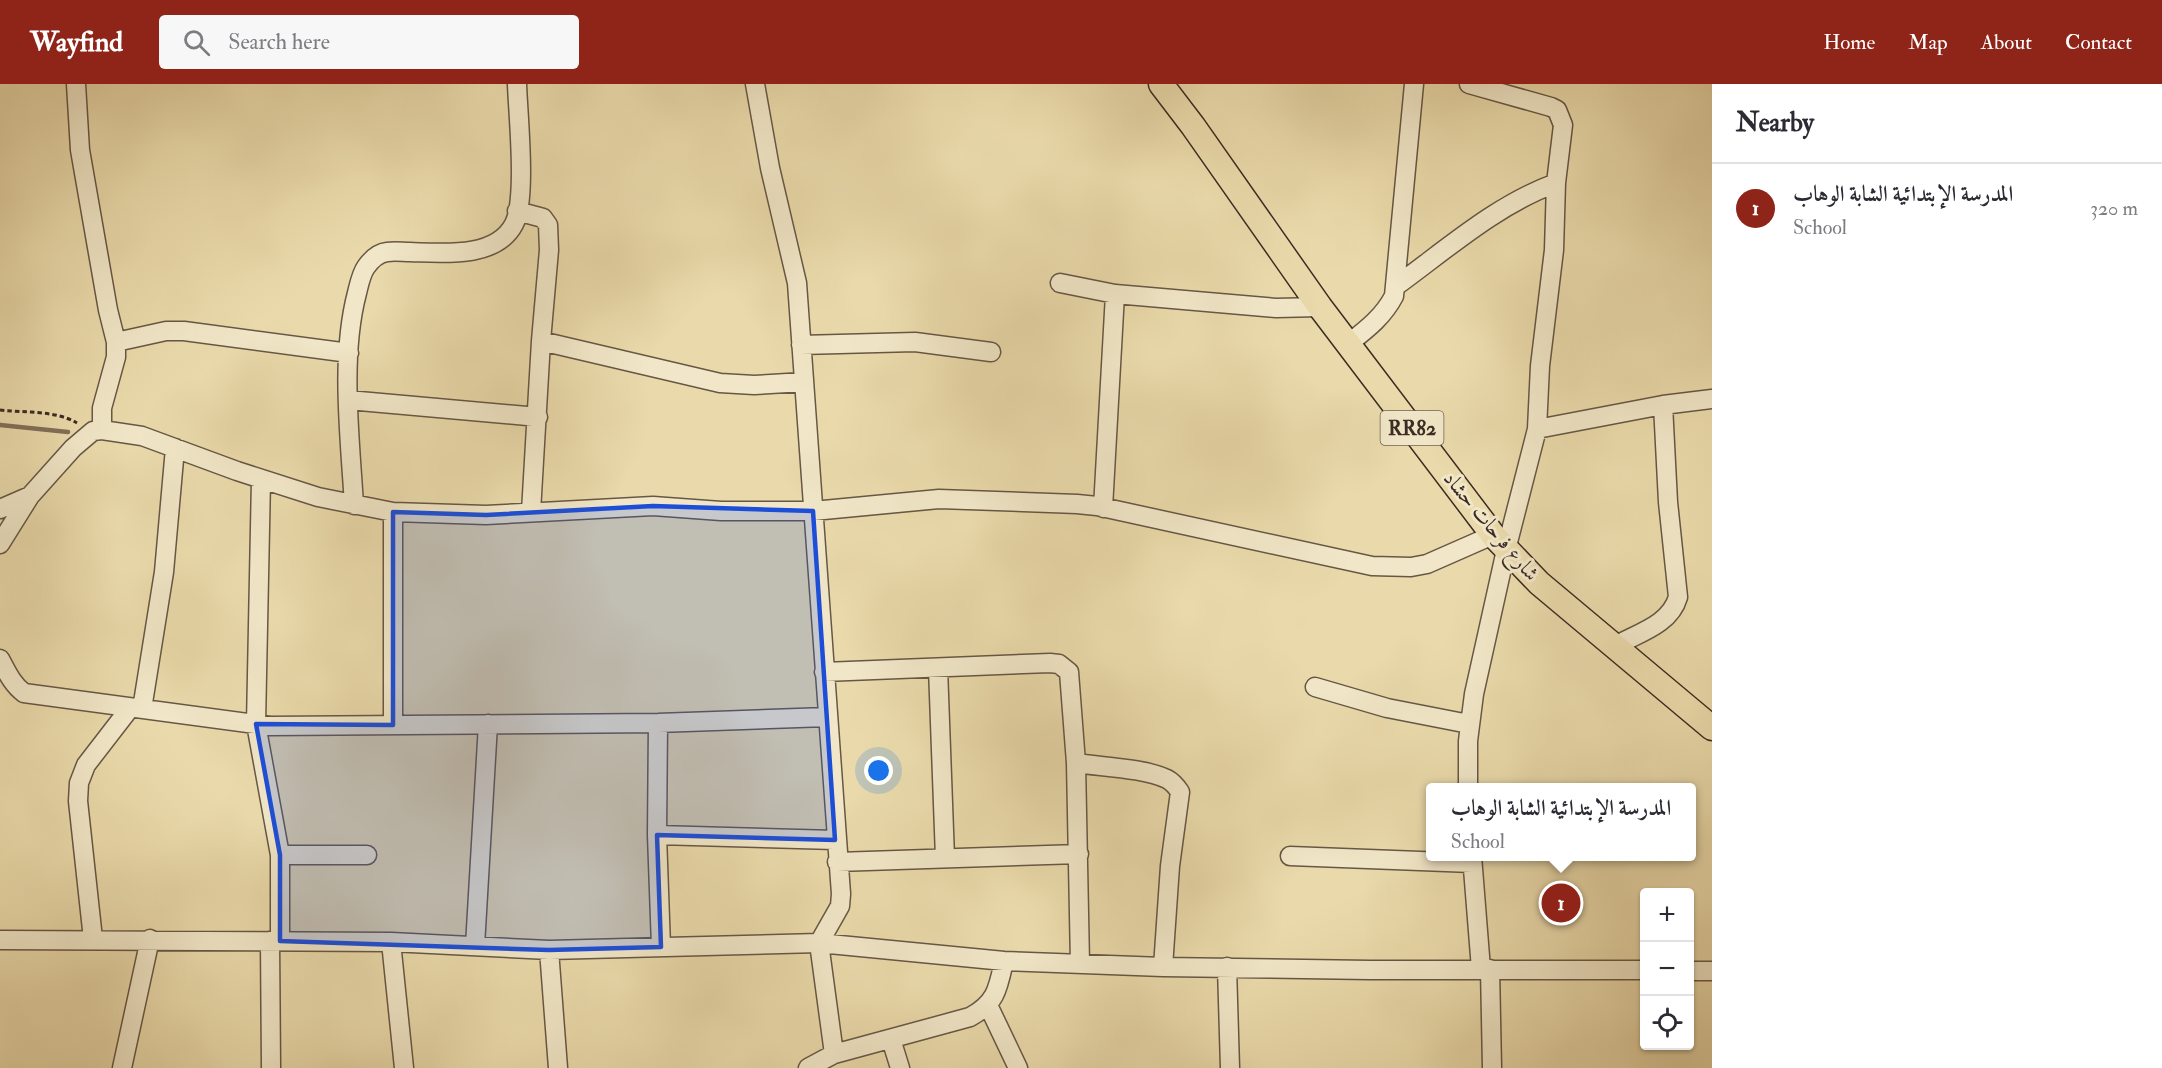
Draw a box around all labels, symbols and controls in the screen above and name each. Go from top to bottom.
search box [159,15,579,69]
text: Wayfind [30,25,123,60]
icon: search [180,26,213,59]
text: Search here [228,28,330,56]
text: Home [1823,29,1875,56]
text: Map [1908,29,1948,56]
text: About [1981,29,2032,56]
text: Contact [2065,29,2132,56]
text: Nearby [1736,107,1814,139]
text: المدرسة الإبتدائية الشابة الوهاب [1793,180,2013,208]
text: 1 [1752,196,1759,221]
text: 320 m [2090,196,2138,221]
text: School [1793,215,1847,240]
road number: RR82 [1380,411,1444,445]
street label: شارع فرحات حشاد [1434,465,1545,589]
your location [864,756,893,785]
popup [1426,783,1696,861]
text: المدرسة الإبتدائية الشابة الوهاب [1451,794,1671,822]
text: School [1451,829,1505,854]
pin: 1 [1542,880,1580,926]
map controls [1640,888,1694,1050]
button: + [1640,888,1694,942]
button: − [1640,942,1694,996]
button: locate [1640,996,1694,1050]

